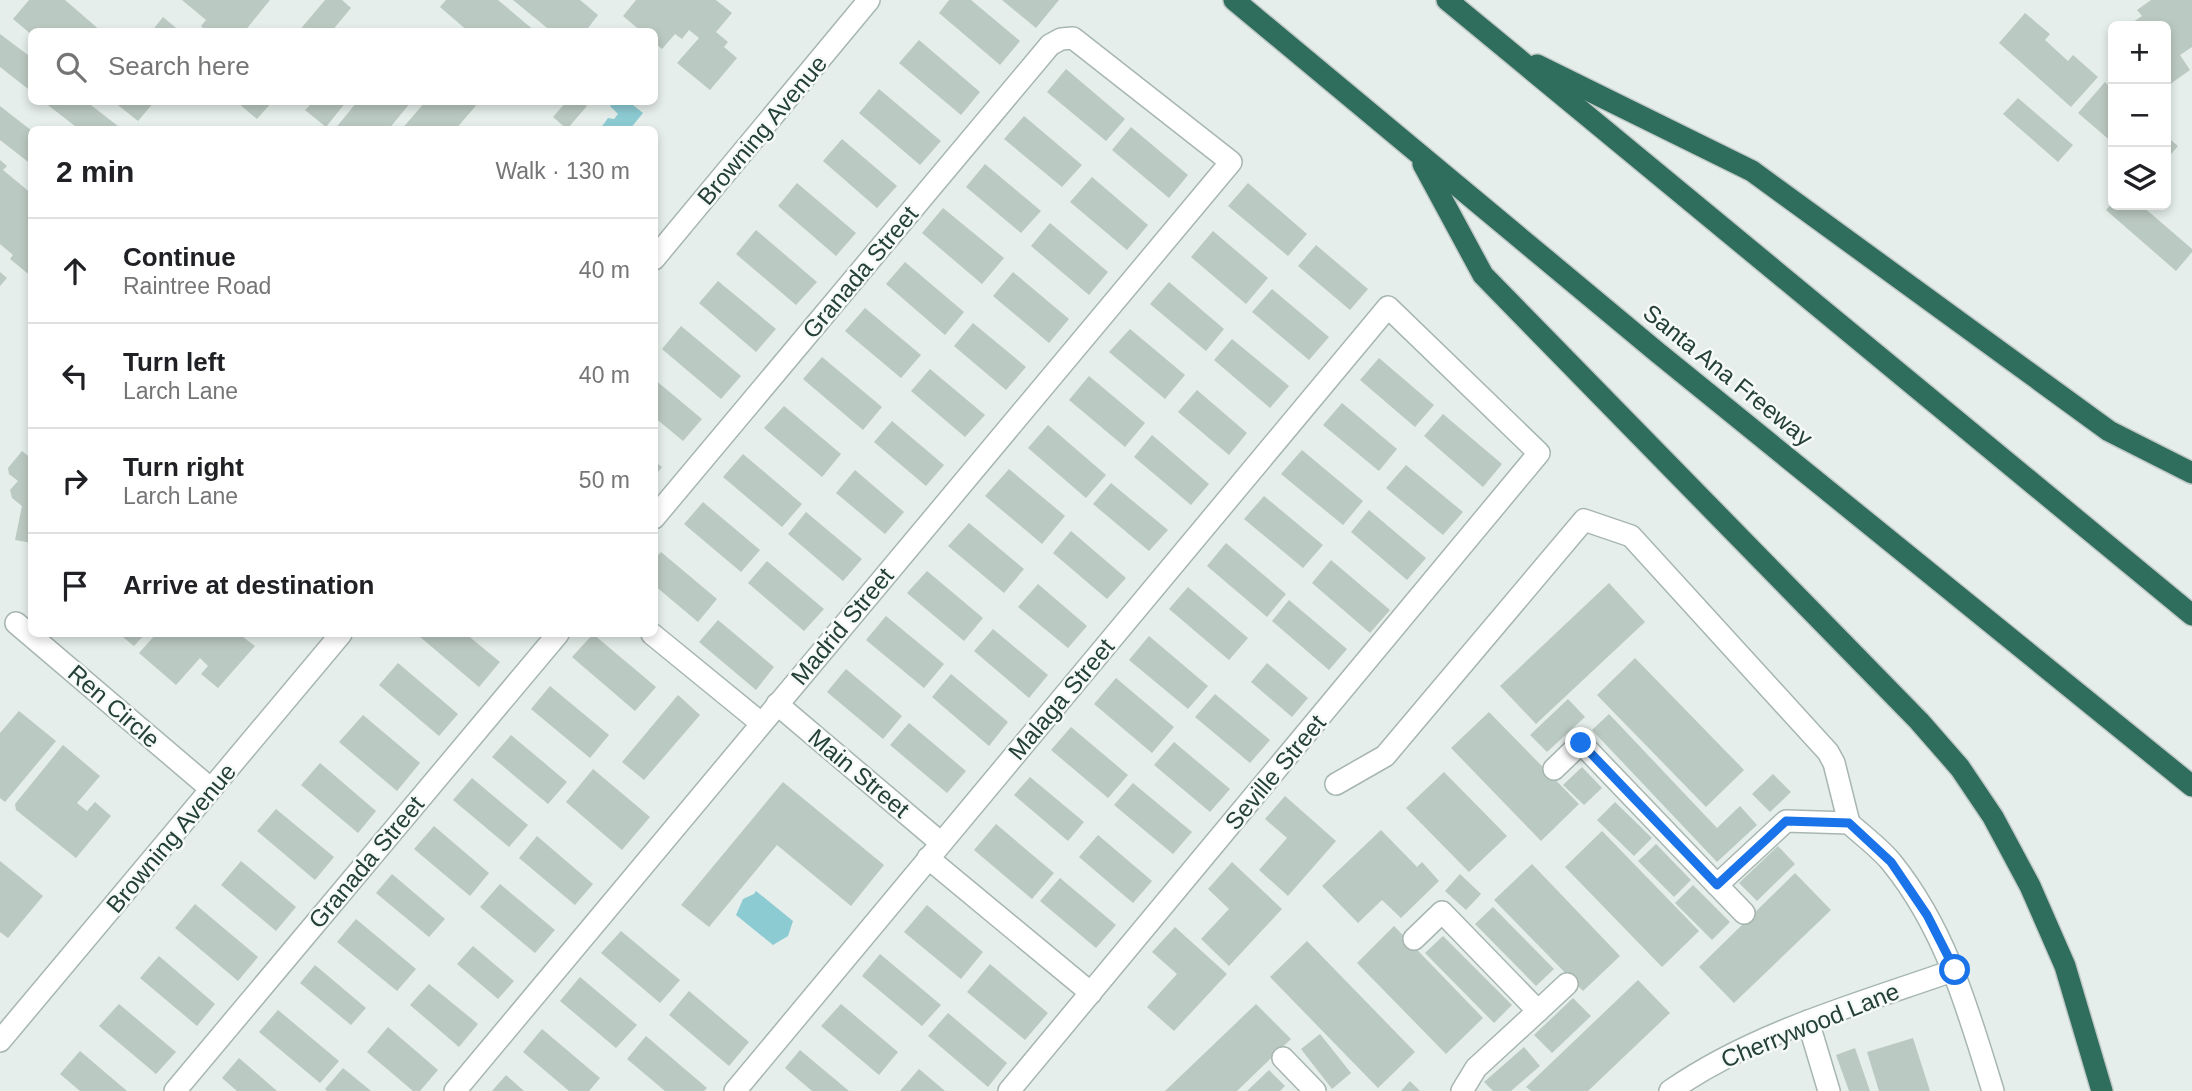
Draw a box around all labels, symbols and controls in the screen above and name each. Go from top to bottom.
map controls [2108,21,2171,210]
button: + [2108,21,2171,84]
search box [28,28,658,105]
icon: search [52,48,90,86]
street label: Browning Avenue [692,50,832,210]
text: Search here [108,51,250,81]
button: − [2108,84,2171,147]
button: layers [2108,147,2171,210]
text: 2 min [56,155,134,188]
text: Walk · 130 m [495,158,630,184]
street label: Granada Street [797,200,923,344]
text: Continue [123,242,236,272]
icon: ahead [56,252,94,290]
text: 40 m [579,257,630,283]
text: Raintree Road [123,273,271,299]
street label: Santa Ana Freeway [1638,299,1818,451]
text: Turn left [123,347,225,377]
icon: left [56,357,94,395]
text: 40 m [579,362,630,388]
text: Larch Lane [123,378,238,404]
text: Turn right [123,452,244,482]
icon: right [56,462,94,500]
text: 50 m [579,467,630,493]
text: Larch Lane [123,483,238,509]
street label: Madrid Street [785,562,899,690]
icon: arrive [56,567,94,605]
text: Arrive at destination [123,570,374,600]
street label: Malaga Street [1003,633,1120,765]
street label: Ren Circle [63,659,165,753]
street label: Seville Street [1219,709,1331,835]
street label: Main Street [803,723,915,823]
route end [1565,727,1596,758]
street label: Browning Avenue [101,758,241,918]
street label: Granada Street [303,790,429,934]
route start [1939,954,1970,985]
street label: Cherrywood Lane [1717,977,1903,1073]

